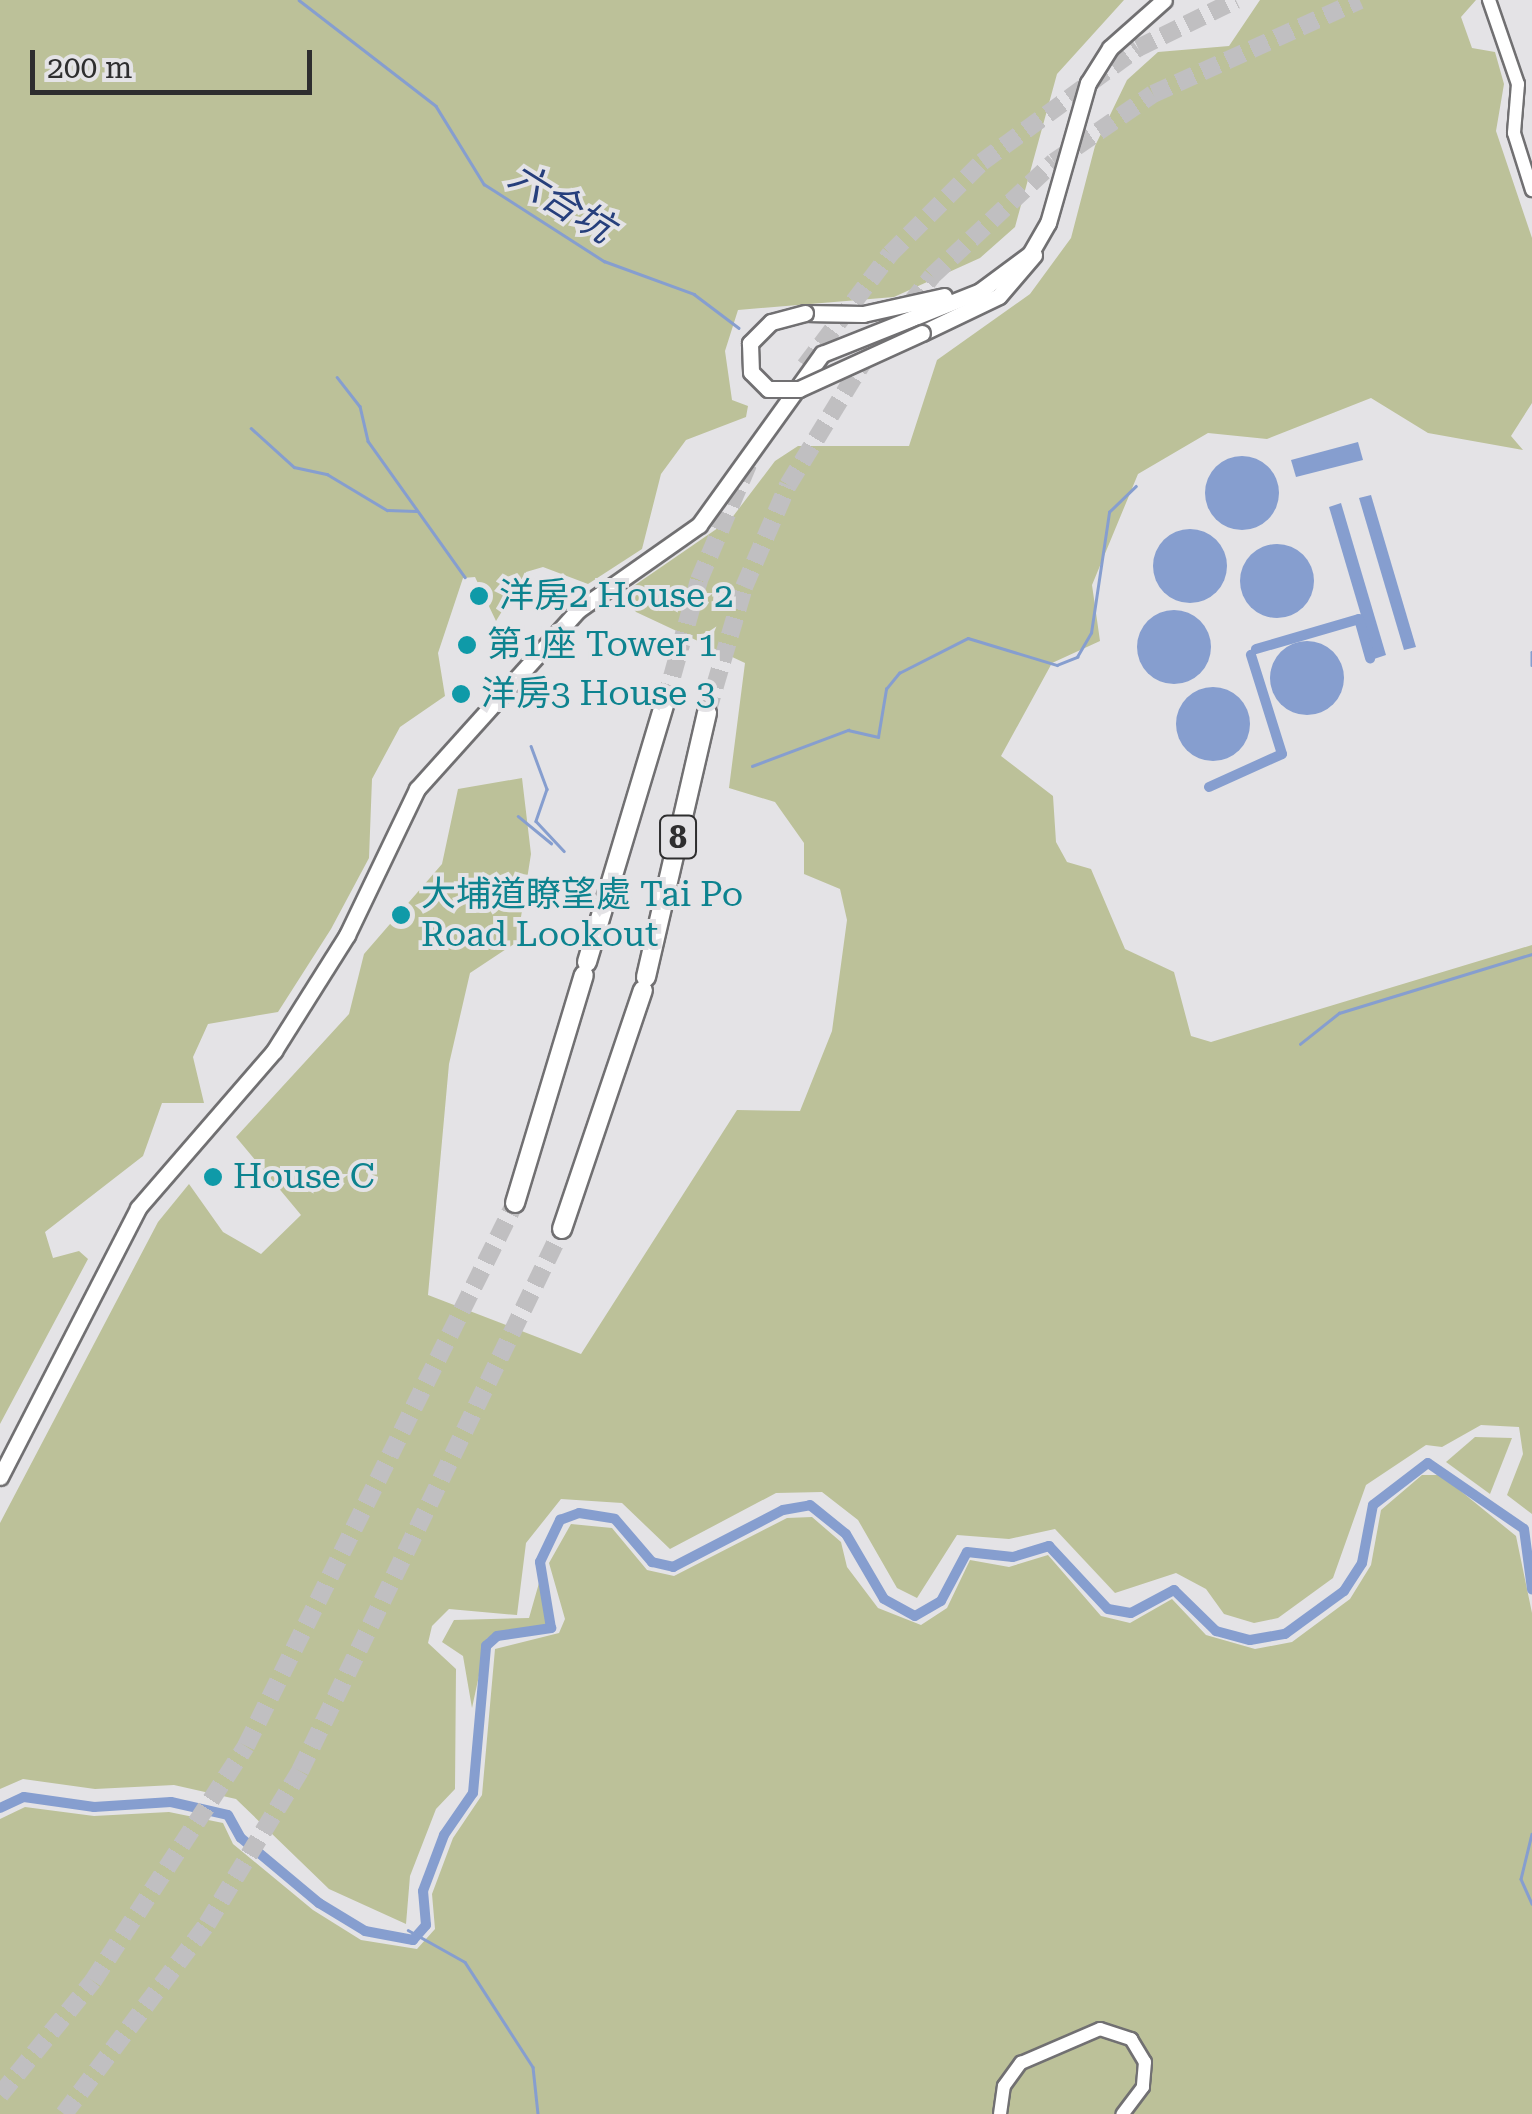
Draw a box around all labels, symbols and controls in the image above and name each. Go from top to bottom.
scale bar [35,30,318,92]
text: 200 m [47,50,132,85]
water label: 六合坑 [501,153,621,253]
place label: 洋房2 House 2 [499,575,734,617]
marker: 洋房2 House 2 [468,585,490,607]
place label: 第1座 Tower 1 [487,624,718,666]
marker: 第1座 Tower 1 [456,634,478,656]
place label: 洋房3 House 3 [481,673,716,715]
marker: 洋房3 House 3 [450,683,472,705]
road number: 8 [658,810,698,864]
place label: 大埔道瞭望處 Tai Po Road Lookout [421,874,743,956]
marker: 大埔道瞭望處 Tai Po Road Lookout [390,904,412,926]
place label: House C [233,1156,375,1198]
marker: House C [202,1166,224,1188]

